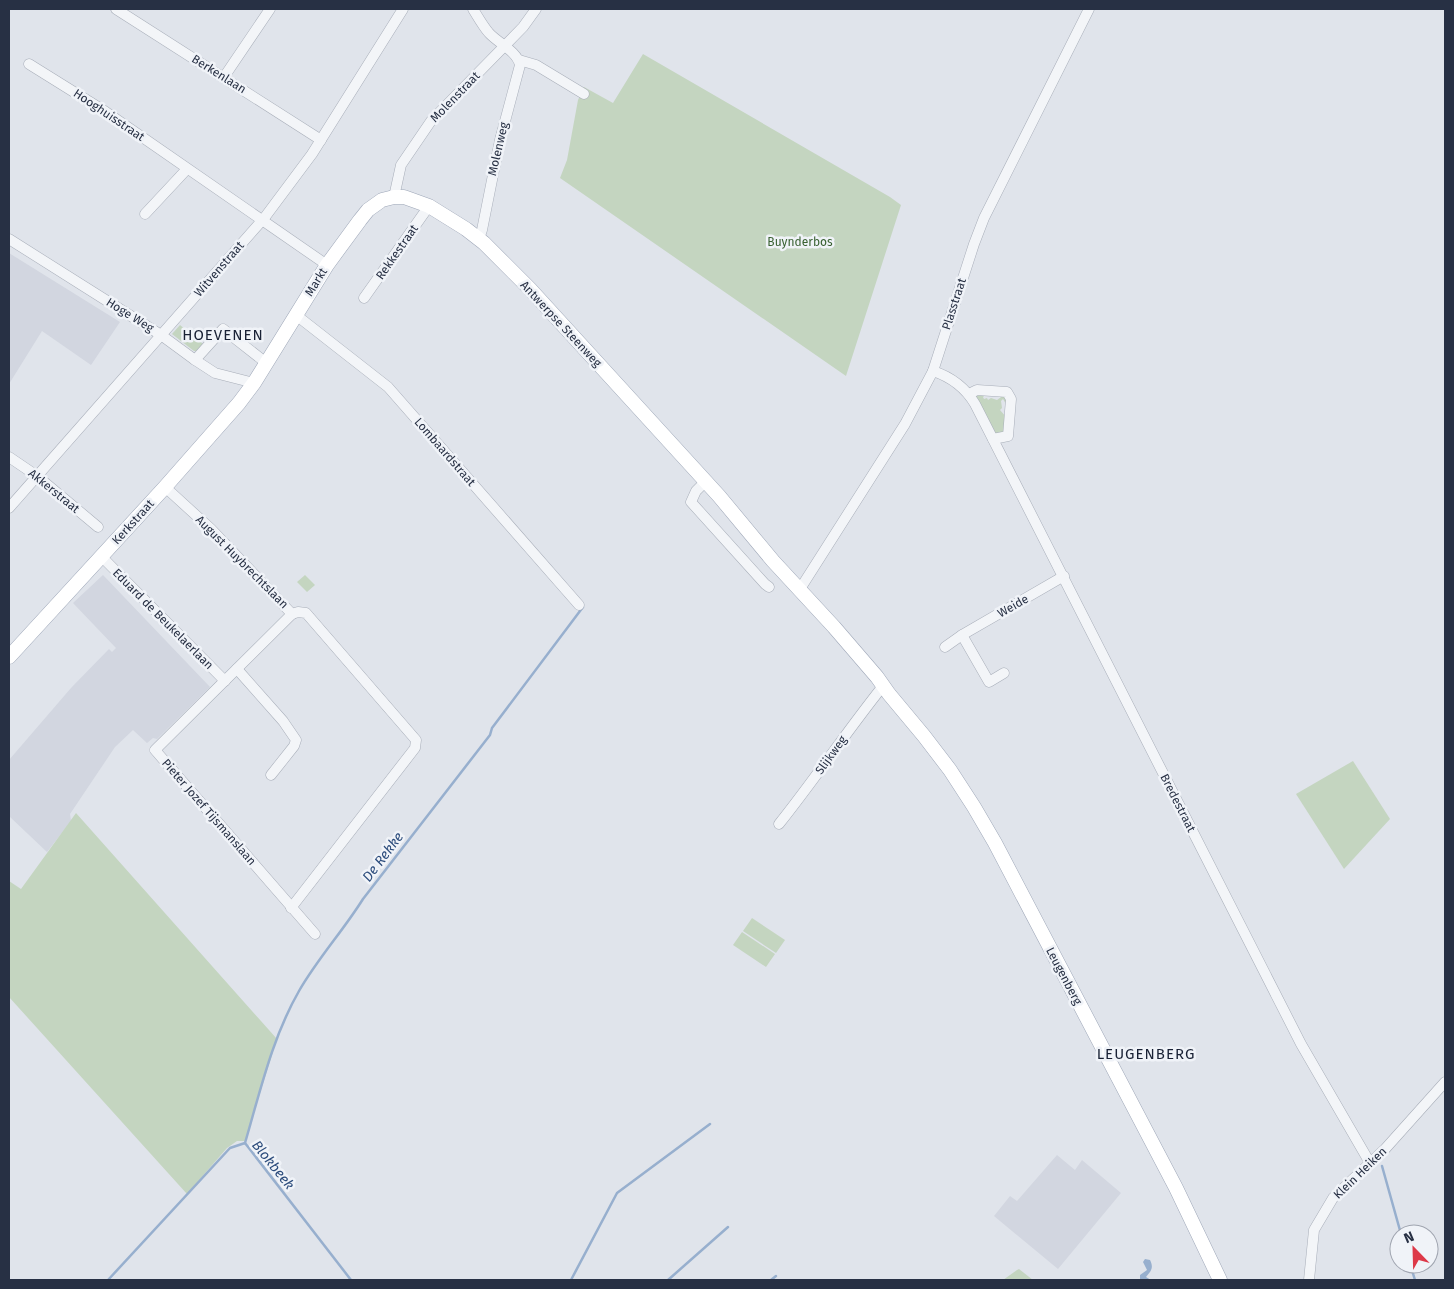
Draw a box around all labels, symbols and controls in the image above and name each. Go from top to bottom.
street label: Berkenlaan [189,52,249,96]
street label: Molenstraat [427,68,483,125]
street label: Hooghuisstraat [71,86,148,144]
street label: Molenweg [485,120,511,177]
street label: Rekkestraat [373,221,421,282]
park label: Buynderbos [767,235,833,249]
street label: Witvenstraat [191,238,247,299]
street label: Markt [302,265,330,299]
street label: Plasstraat [939,276,969,332]
street label: Antwerpse Steenweg [517,278,605,371]
street label: Hoge Weg [104,295,157,336]
district label: HOEVENEN [182,326,264,344]
street label: Lombaardstraat [412,415,479,490]
street label: Akkerstraat [26,466,83,516]
street label: Kerkstraat [109,496,157,547]
street label: August Huybrechtslaan [193,513,291,611]
street label: Eduard de Beukelaerlaan [110,566,216,672]
street label: Weide [995,592,1031,620]
street label: Slijkweg [812,732,850,777]
street label: Pieter Jozef Tijsmanslaan [159,756,259,868]
street label: Bredestraat [1157,772,1199,835]
water label: De Rekke [359,829,407,885]
street label: Leugenberg [1043,945,1085,1008]
district label: LEUGENBERG [1097,1045,1195,1063]
water label: Blokbeek [248,1137,298,1193]
street label: Klein Heiken [1331,1144,1389,1202]
north arrow [1389,1224,1439,1274]
text: N [1402,1228,1417,1247]

